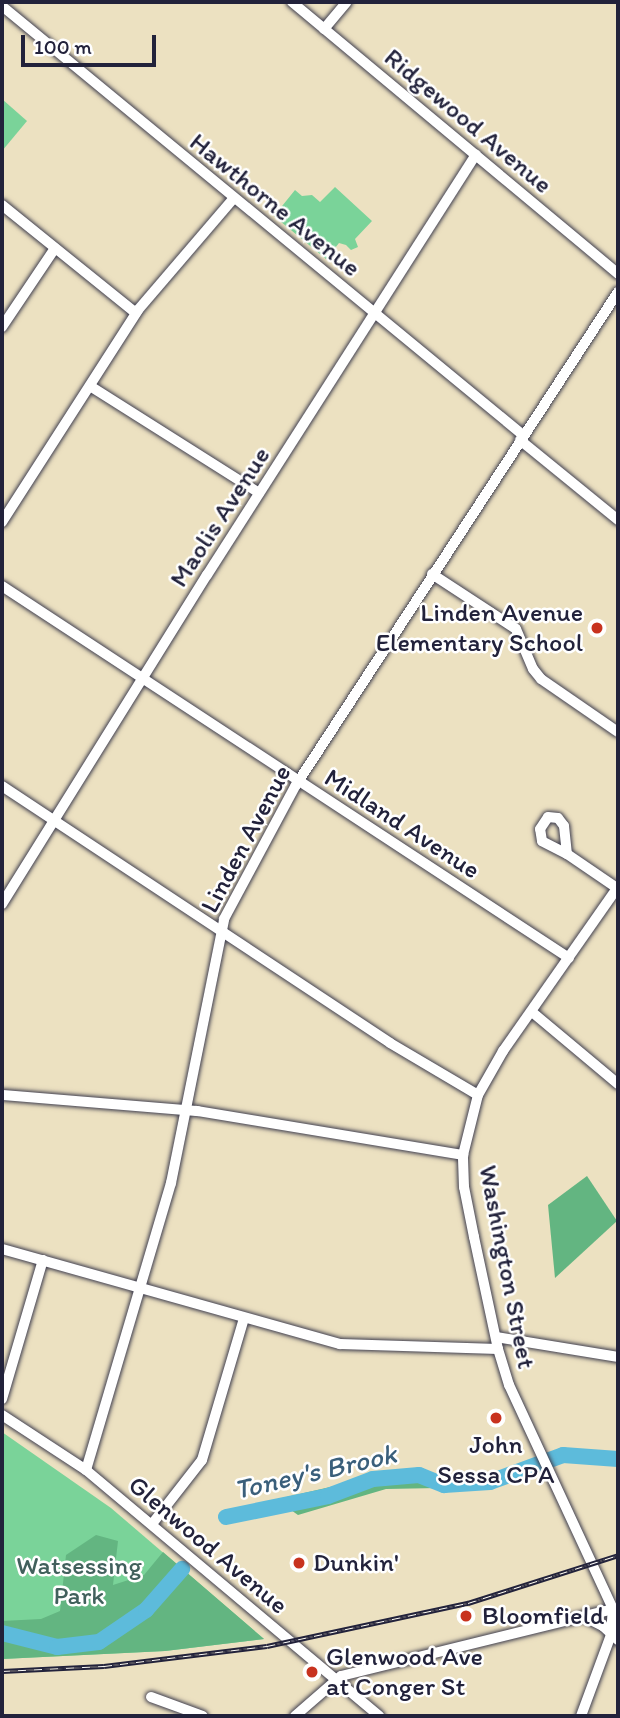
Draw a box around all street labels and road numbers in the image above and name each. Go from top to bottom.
street label: Ridgewood Avenue [378,42,558,200]
street label: Hawthorne Avenue [184,127,366,283]
street label: Maolis Avenue [163,441,277,593]
street label: Linden Avenue [194,760,298,918]
street label: Midland Avenue [319,762,485,886]
street label: Washington Street [472,1163,542,1371]
street label: Glenwood Avenue [122,1470,294,1620]

